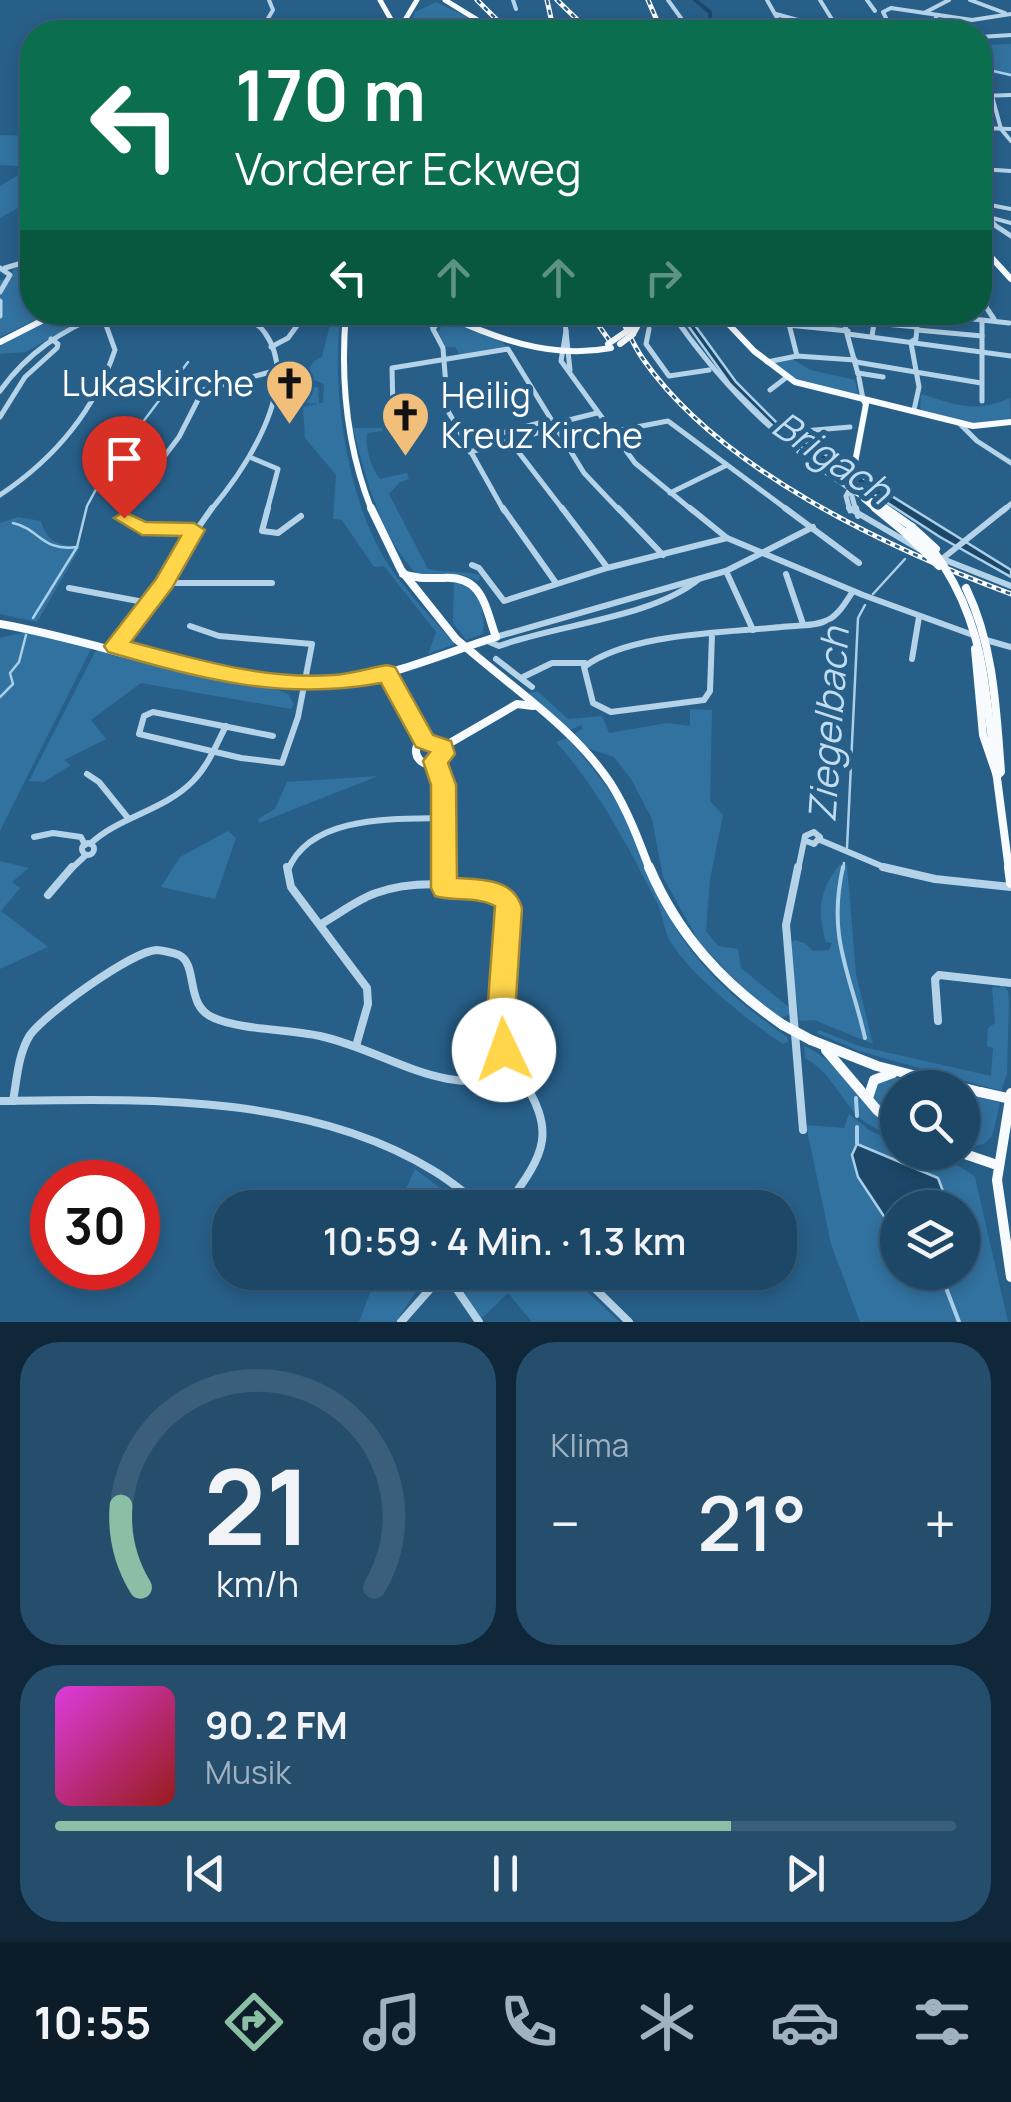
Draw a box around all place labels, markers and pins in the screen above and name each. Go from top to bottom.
church icon: Lukaskirche [263,358,315,426]
place label: Lukaskirche [62,359,254,407]
place label: Heilig Kreuz Kirche [441,371,643,459]
church icon: Heilig Kreuz Kirche [380,390,432,458]
pin [82,416,167,519]

